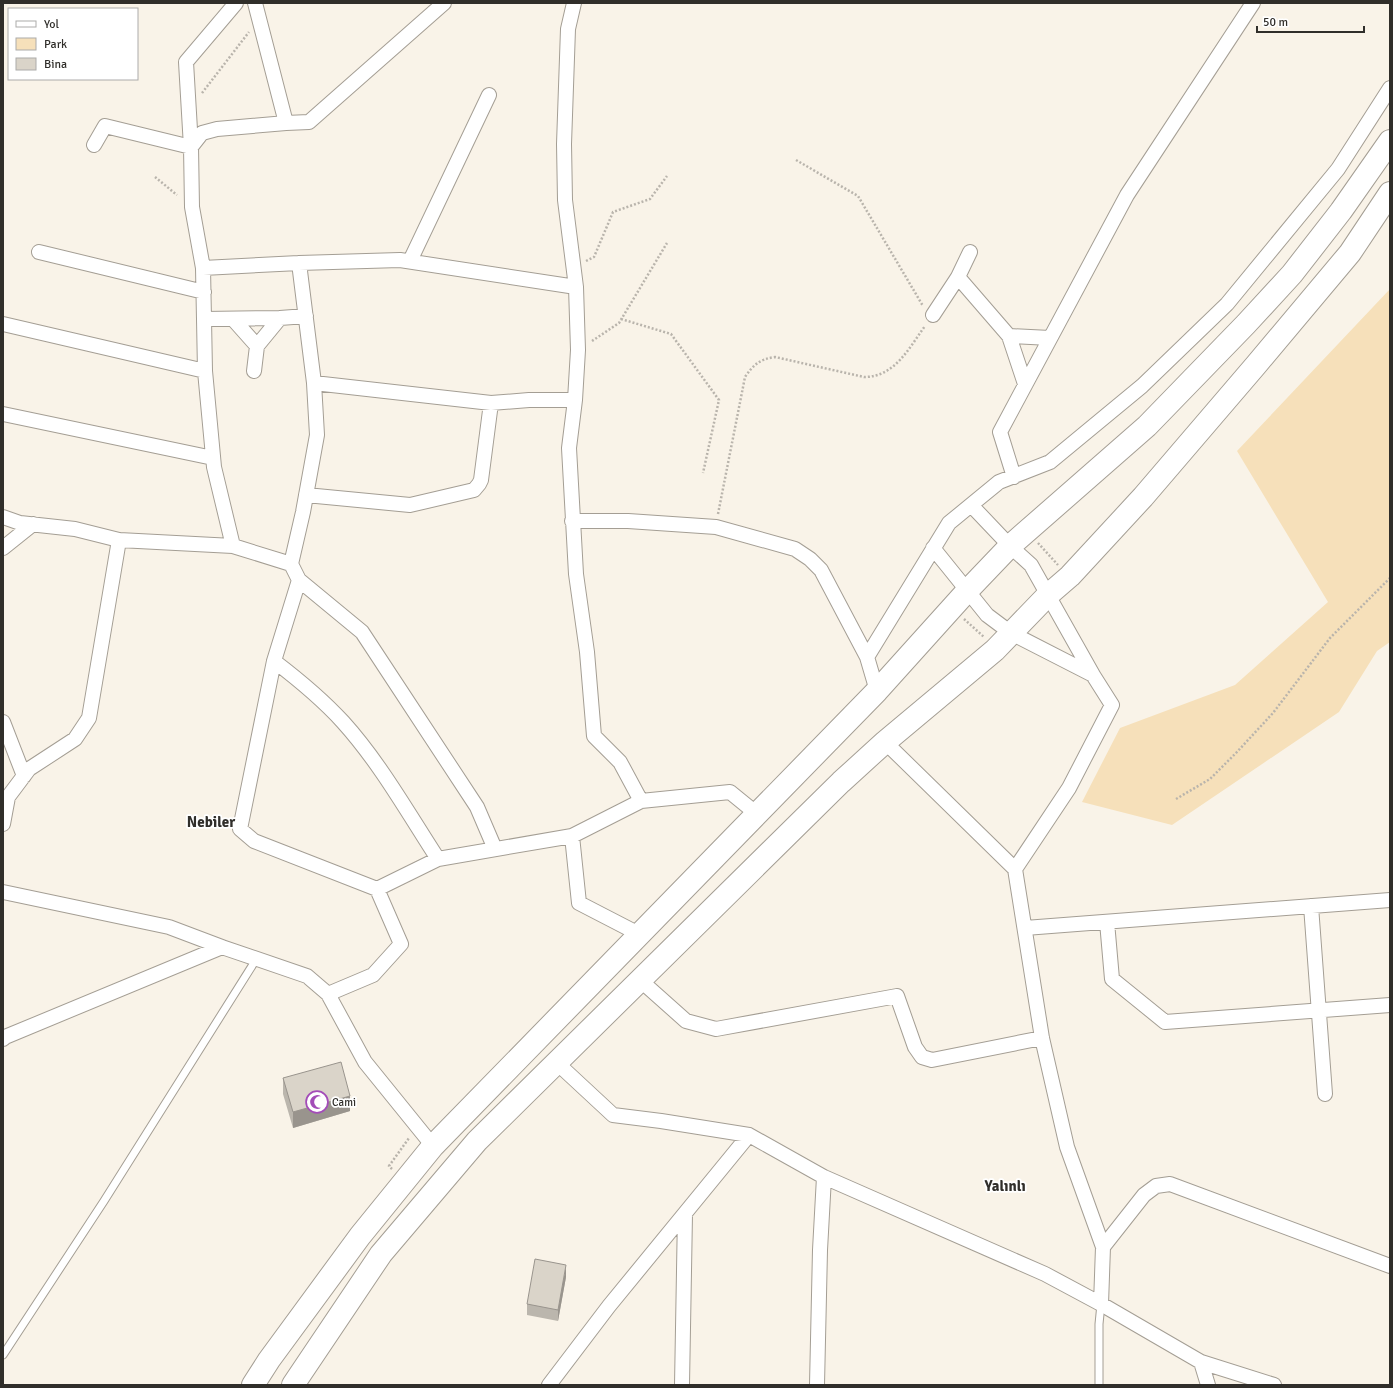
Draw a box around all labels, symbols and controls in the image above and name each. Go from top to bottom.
legend [8,8,138,80]
scale bar [1257,8,1364,34]
text: 50 m [1263,15,1288,30]
text: Yol [44,17,60,32]
text: Park [44,37,67,52]
text: Bina [44,57,67,72]
district label: Nebiler [187,813,235,831]
mosque icon: Cami [304,1089,330,1115]
place label: Cami [332,1096,356,1109]
district label: Yalınlı [983,1177,1026,1195]

